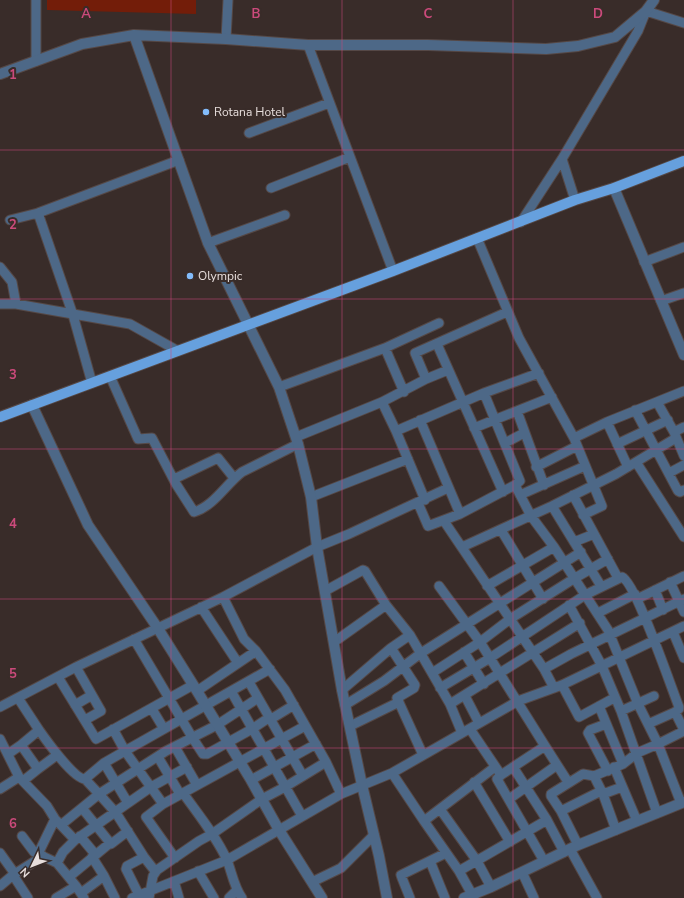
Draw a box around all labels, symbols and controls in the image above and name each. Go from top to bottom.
text: A [81,5,91,23]
text: B [252,5,261,23]
text: C [424,5,433,23]
text: D [593,5,603,23]
text: 1 [9,66,17,84]
place label: Rotana Hotel [214,104,286,120]
marker: Rotana Hotel [201,107,211,117]
text: 2 [9,216,17,234]
place label: Olympic [198,268,243,284]
marker: Olympic [185,271,195,281]
text: 3 [9,366,17,384]
text: 4 [9,515,17,533]
text: 5 [9,665,17,683]
text: 6 [9,815,17,833]
north arrow [12,846,52,886]
text: N [17,864,33,881]

